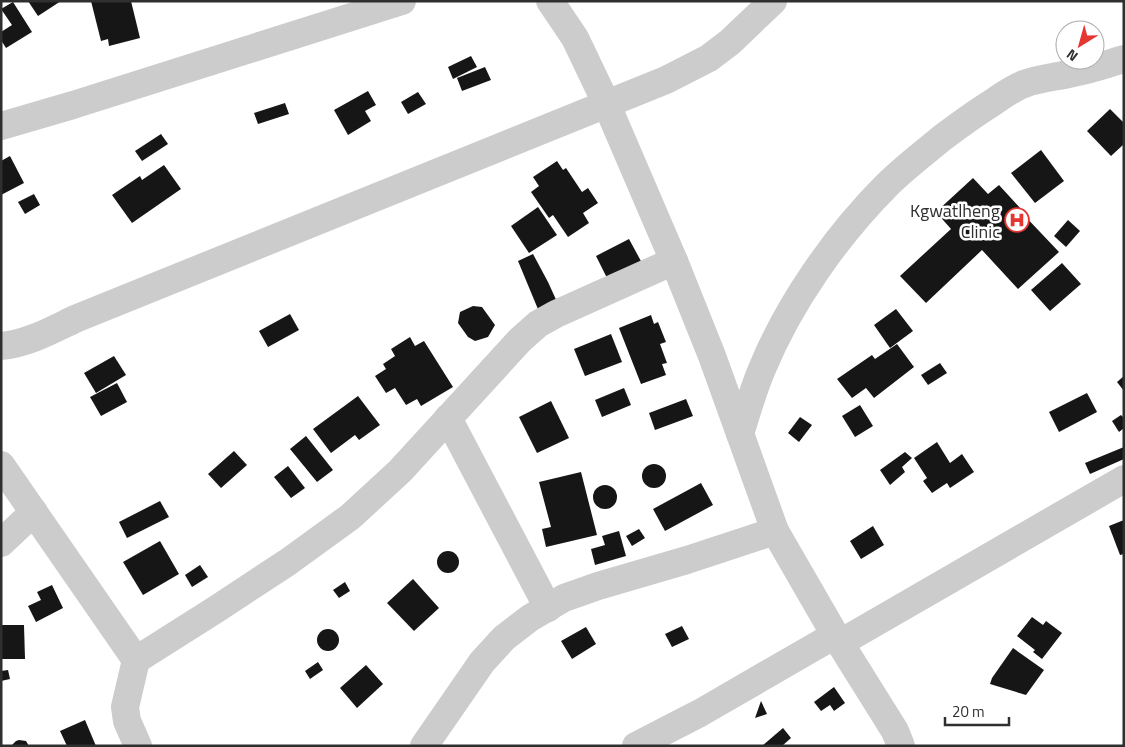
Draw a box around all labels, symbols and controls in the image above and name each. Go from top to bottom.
north arrow [1055,20,1105,70]
text: N [1062,44,1082,67]
place label: Kgwatlheng Clinic [910,197,1000,245]
hospital icon: Kgwatlheng Clinic [1004,207,1030,233]
scale bar [945,694,1009,726]
text: 20 m [952,700,985,723]

